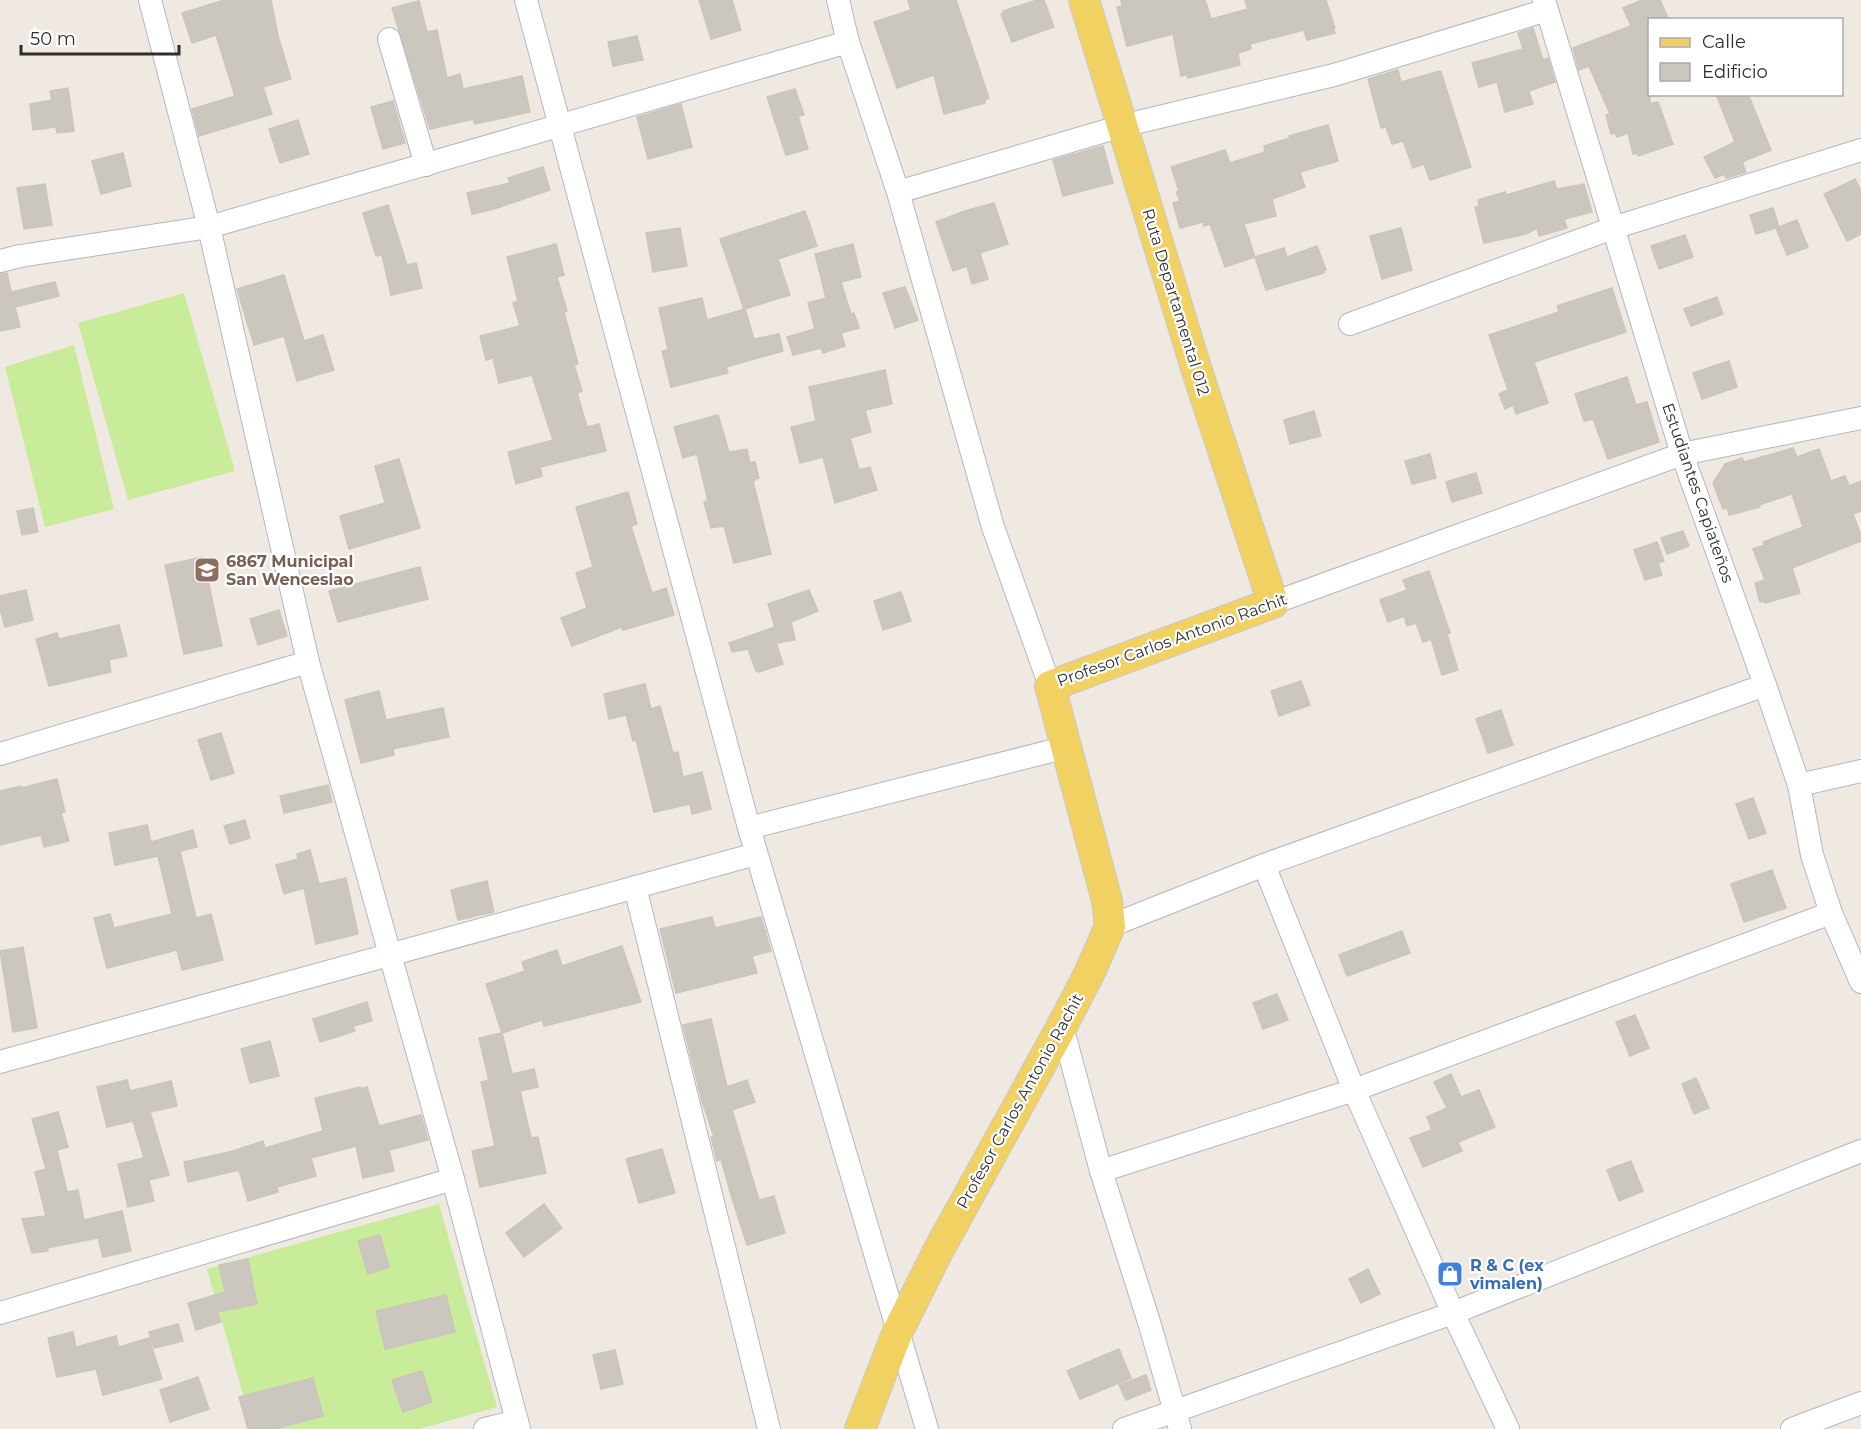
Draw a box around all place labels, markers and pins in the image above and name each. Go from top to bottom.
place label: 6867 Municipal San Wenceslao [226,552,354,589]
school or university icon: 6867 Municipal San Wenceslao [192,555,222,585]
place label: R & C (ex vimalen) [1469,1256,1544,1293]
shop icon: R & C (ex vimalen) [1435,1259,1465,1289]

